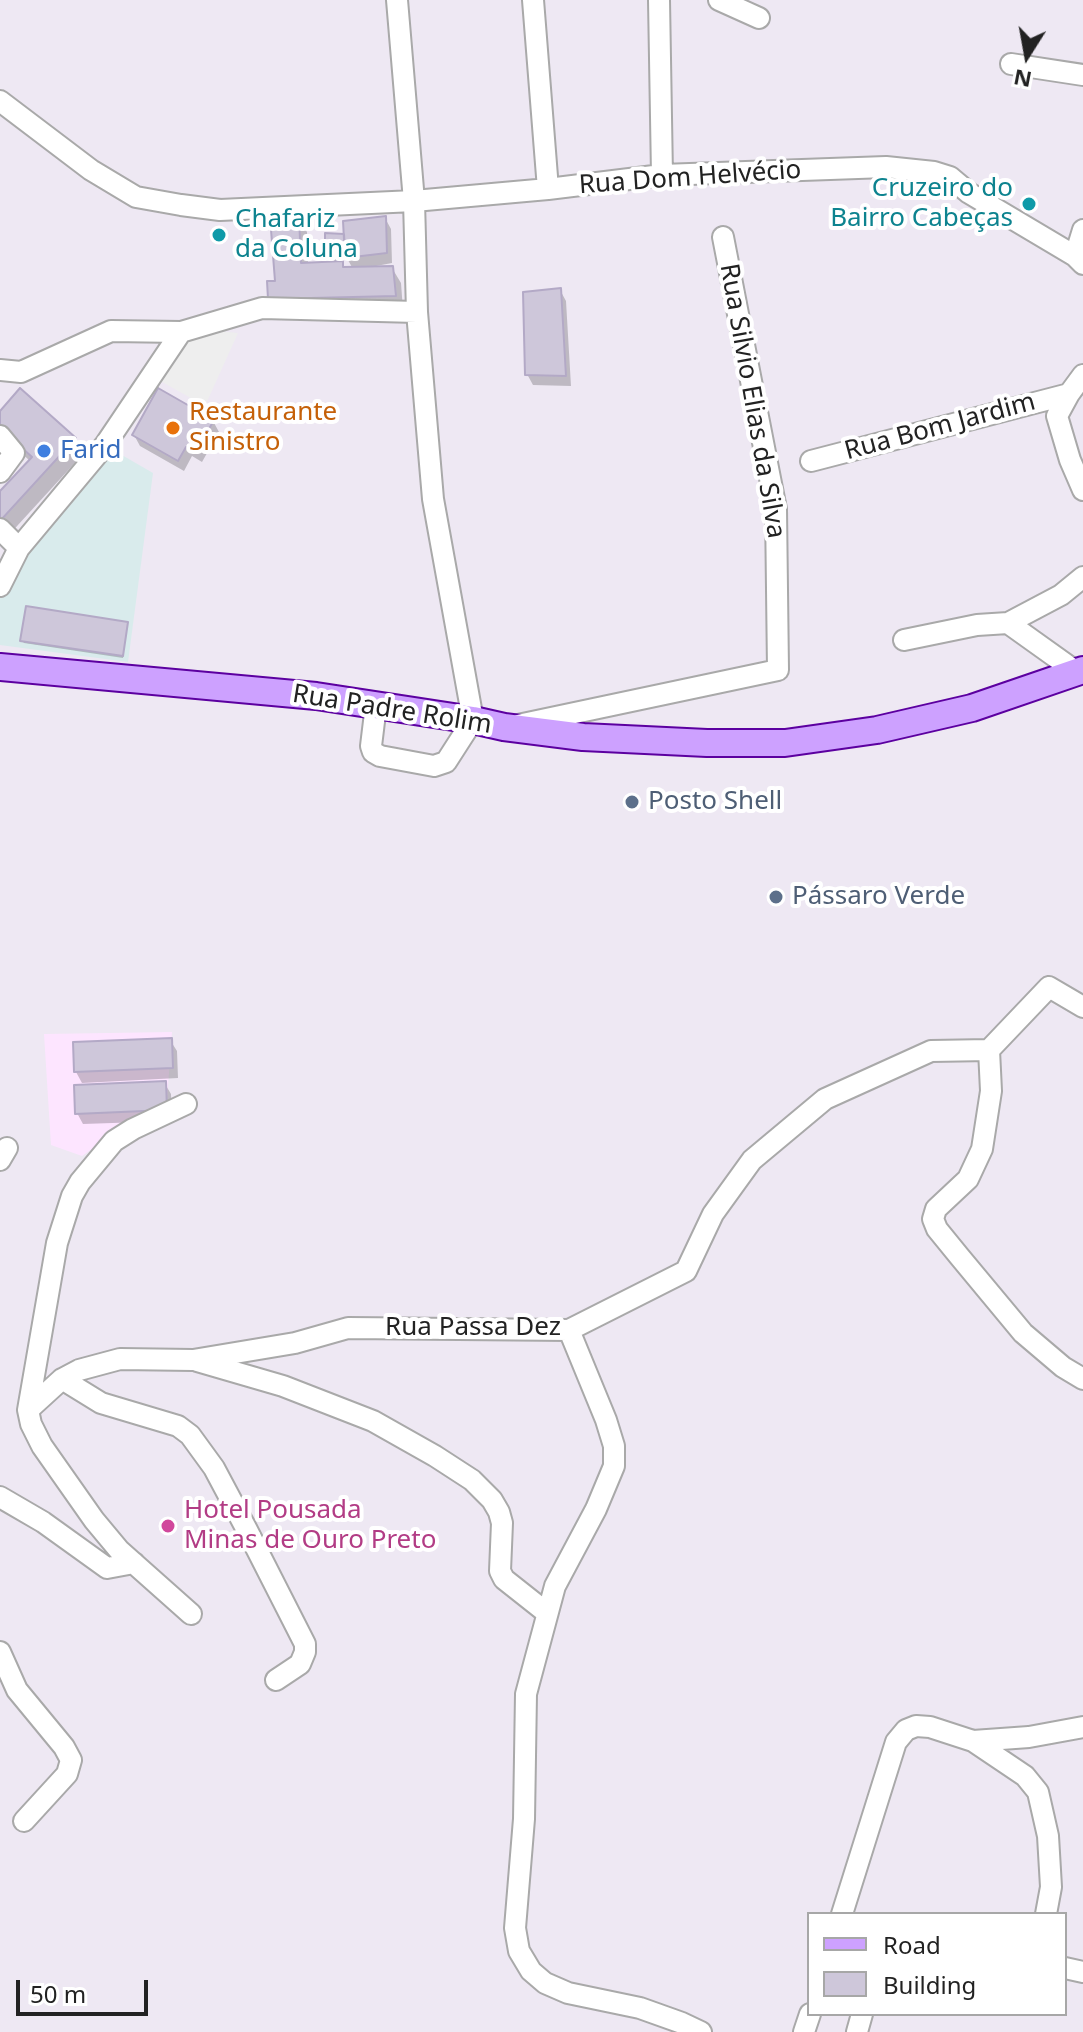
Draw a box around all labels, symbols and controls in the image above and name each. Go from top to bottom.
north arrow [987,16,1067,96]
text: N [1011,63,1034,96]
street label: Rua Dom Helvécio [578,155,802,201]
place label: Cruzeiro do Bairro Cabeças [830,173,1013,234]
marker: Cruzeiro do Bairro Cabeças [1020,195,1038,213]
place label: Chafariz da Coluna [235,204,358,266]
marker: Chafariz da Coluna [210,226,228,244]
street label: Rua Silvio Elias da Silva [712,261,792,541]
street label: Rua Bom Jardim [841,387,1039,467]
place label: Restaurante Sinistro [189,397,337,458]
marker: Restaurante Sinistro [164,419,182,437]
place label: Farid [60,435,122,467]
marker: Farid [35,442,53,460]
street label: Rua Padre Rolim [290,679,494,741]
place label: Posto Shell [648,786,782,818]
marker: Posto Shell [623,793,641,811]
place label: Pássaro Verde [792,881,965,913]
marker: Pássaro Verde [767,888,785,906]
street label: Rua Passa Dez [385,1312,561,1344]
place label: Hotel Pousada Minas de Ouro Preto [184,1495,436,1556]
marker: Hotel Pousada Minas de Ouro Preto [159,1517,177,1535]
legend [807,1912,1067,2016]
text: Road [883,1928,941,1961]
scale bar [20,1964,152,2014]
text: Building [883,1968,976,2001]
text: 50 m [30,1977,86,2010]

